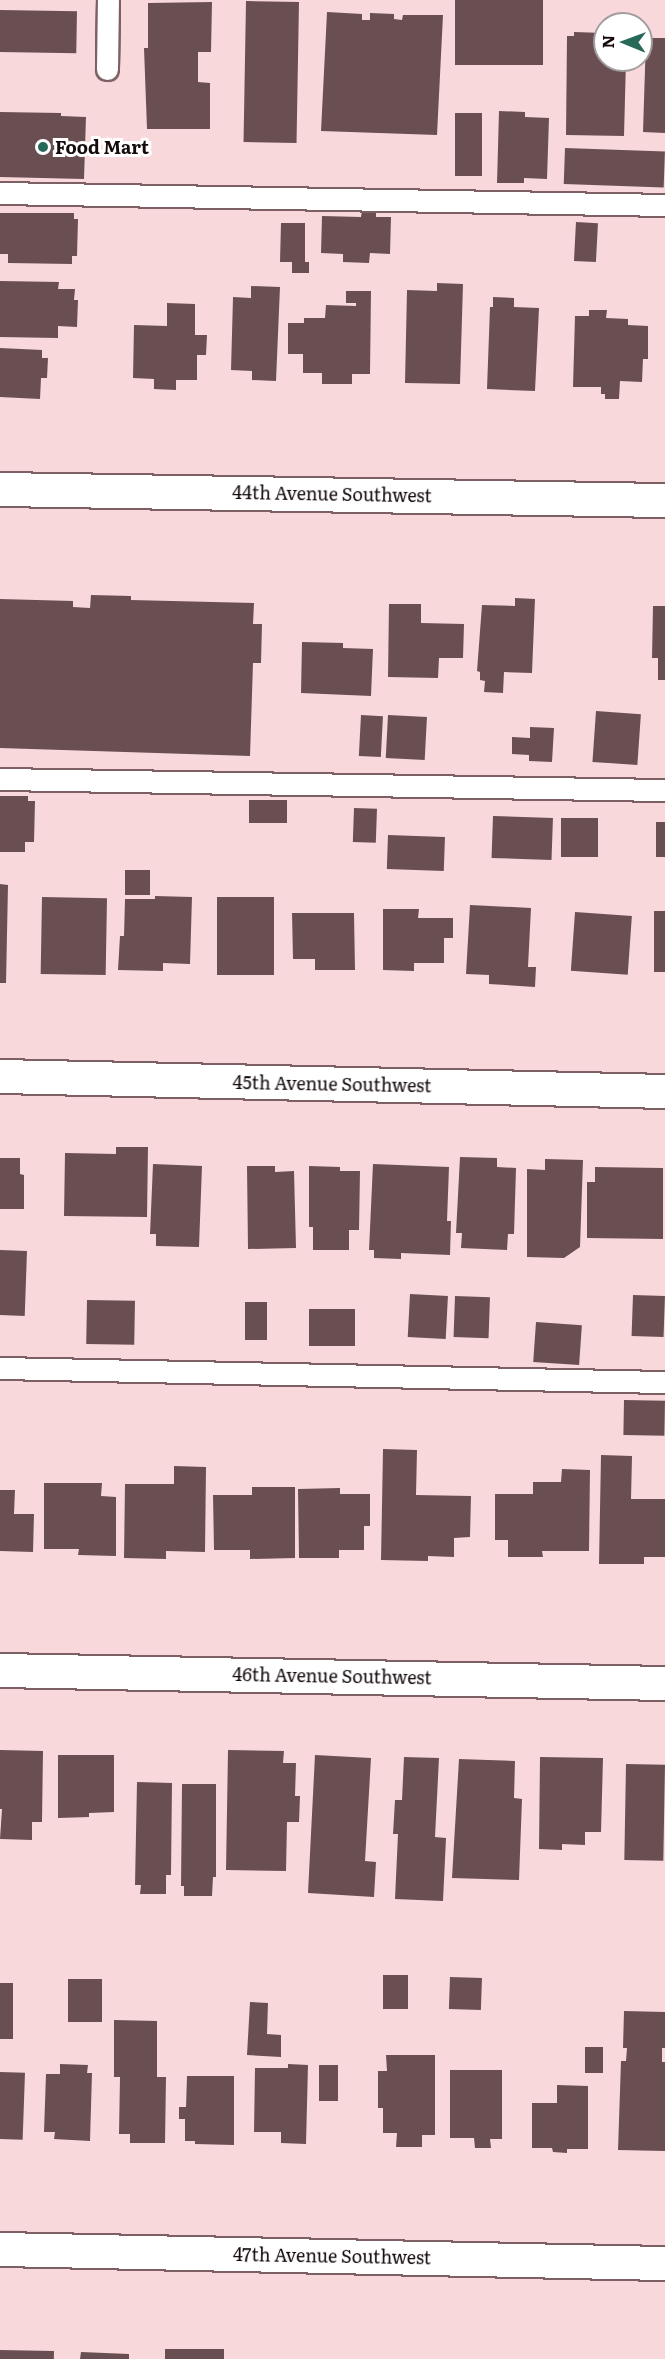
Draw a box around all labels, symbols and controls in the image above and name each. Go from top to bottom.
north arrow [593,12,653,72]
text: N [595,35,619,49]
place label: Food Mart [55,136,149,158]
marker: Food Mart [36,140,50,154]
street label: 44th Avenue Southwest [232,481,432,507]
street label: 45th Avenue Southwest [232,1071,432,1097]
street label: 46th Avenue Southwest [232,1663,432,1689]
street label: 47th Avenue Southwest [233,2243,431,2269]

